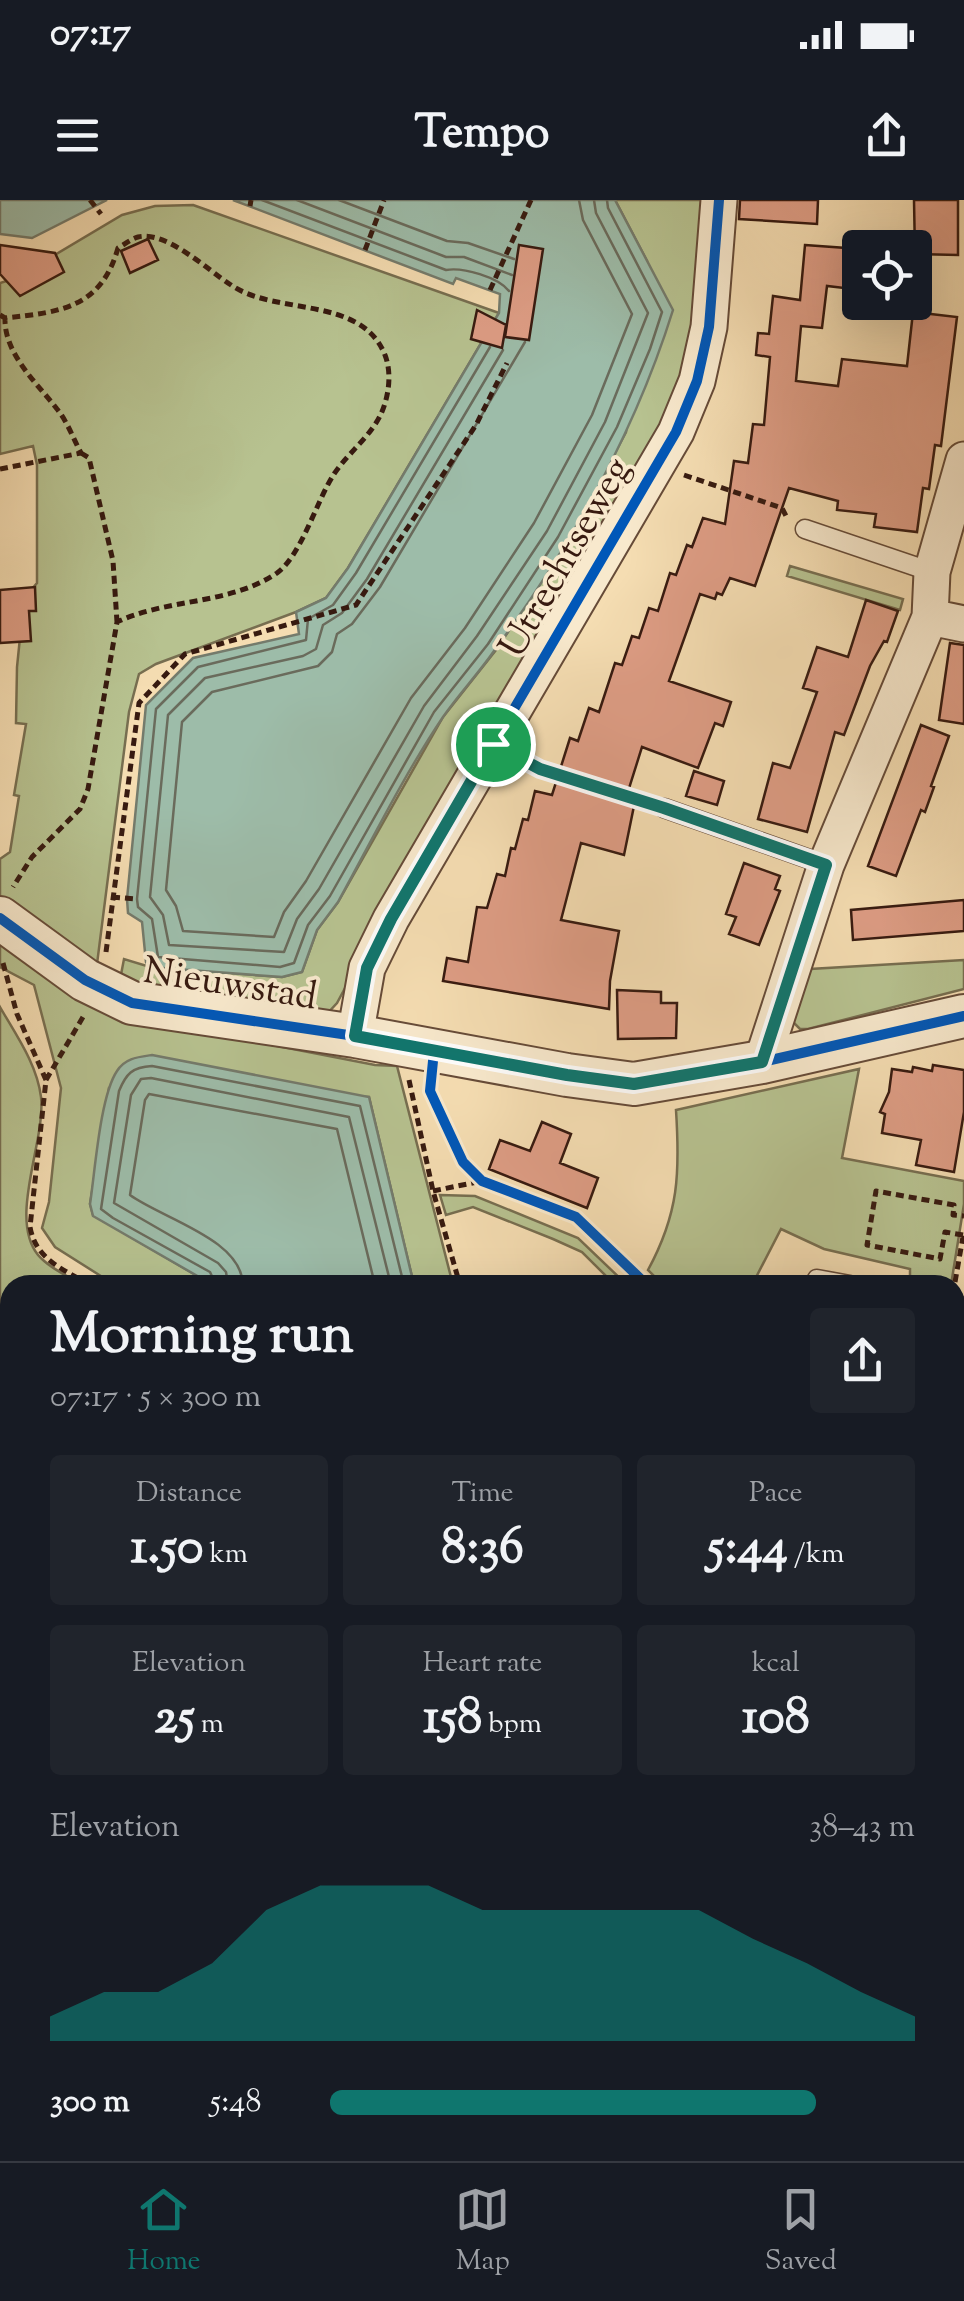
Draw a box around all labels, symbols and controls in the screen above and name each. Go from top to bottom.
text: 07:17 [50,8,131,62]
text: Tempo [414,103,550,168]
icon: menu [50,108,105,163]
icon: share [859,108,914,163]
map controls [842,230,932,320]
button: locate [842,230,932,320]
street label: Utrechtseweg [488,449,646,669]
pin [451,702,536,787]
icon: arrive [466,717,521,772]
street label: Nieuwstad [139,946,321,1026]
text: Morning run [50,1298,354,1377]
button: share [810,1308,915,1413]
text: 07:17 · 5 × 300 m [50,1375,261,1421]
text: Distance [136,1474,242,1514]
text: Time [451,1474,514,1514]
text: Pace [749,1474,803,1514]
text: 1.50 [130,1514,204,1586]
text: 8:36 [441,1514,524,1586]
text: 5:44 [707,1514,788,1586]
text: km [204,1535,248,1575]
text: /km [788,1535,844,1575]
text: Elevation [132,1644,246,1684]
text: Heart rate [423,1644,542,1684]
text: kcal [752,1644,800,1684]
text: 25 [154,1684,195,1756]
text: 158 [423,1684,482,1756]
text: 108 [742,1684,810,1756]
text: m [195,1705,224,1745]
text: bpm [482,1705,542,1745]
text: Elevation [50,1805,180,1851]
text: 38–43 m [809,1805,915,1851]
text: 300 m [50,2080,130,2126]
text: 5:48 [210,2080,261,2126]
tab: Home [127,2182,201,2282]
tab: Map [455,2182,510,2282]
tab: Saved [765,2182,837,2282]

